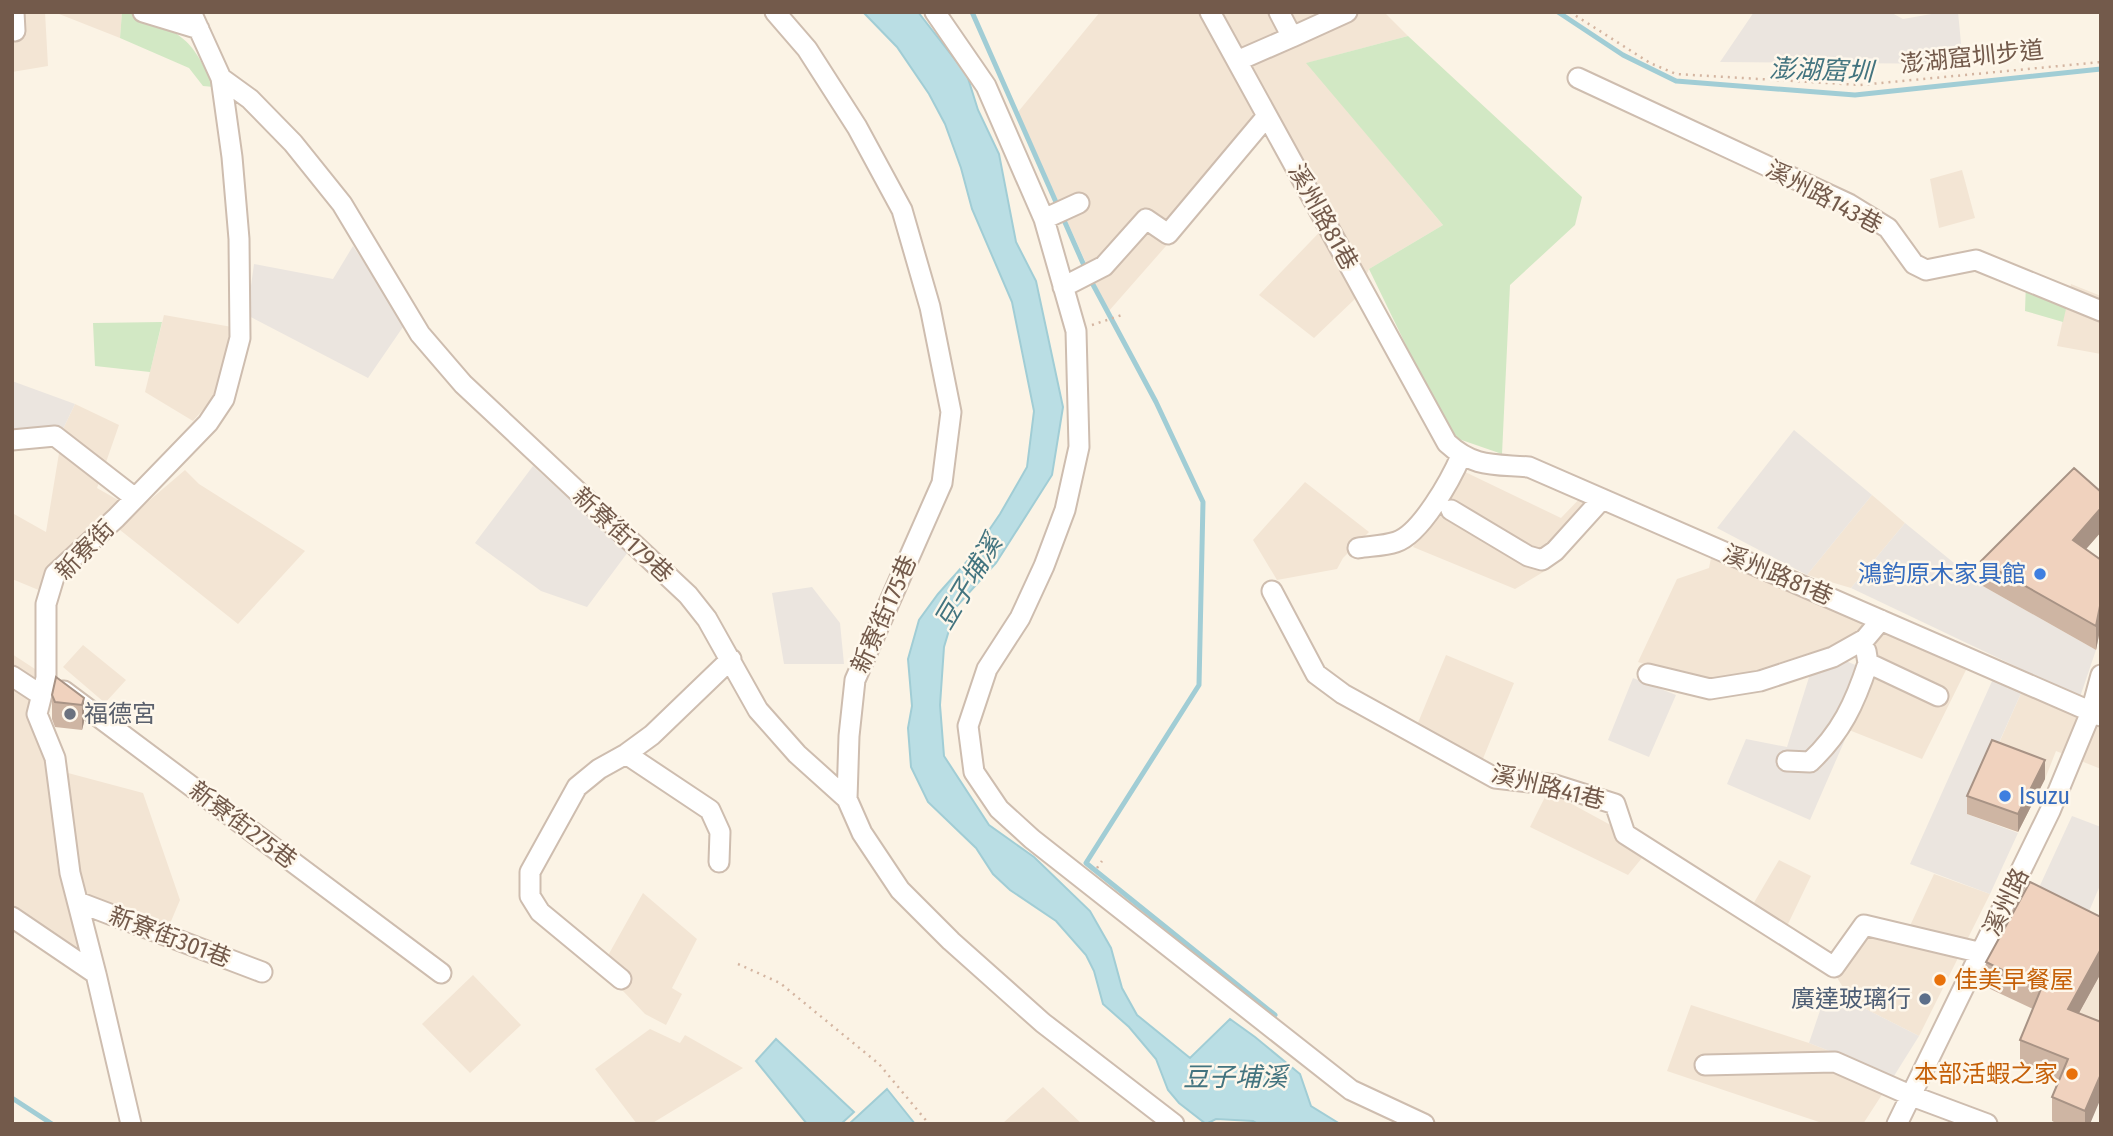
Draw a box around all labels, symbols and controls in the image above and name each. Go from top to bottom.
street label: 澎湖窟圳步道 [1899,36,2045,78]
water label: 澎湖窟圳 [1768,53,1877,88]
street label: 溪州路143巷 [1761,155,1887,239]
street label: 溪州路81巷 [1282,159,1364,275]
street label: 新寮街179巷 [567,482,679,588]
street label: 新寮街 [50,514,120,586]
water label: 豆子埔溪 [928,526,1011,635]
street label: 溪州路81巷 [1719,539,1837,611]
street label: 新寮街175巷 [846,551,922,677]
place label: 鴻鈞原木家具館 [1858,560,2026,588]
marker: 鴻鈞原木家具館 [2032,566,2048,582]
place label: 福德宮 [84,700,156,728]
marker: 福德宮 [62,706,78,722]
street label: 溪州路41巷 [1488,759,1608,815]
street label: 新寮街275巷 [184,776,302,874]
place label: Isuzu [2019,782,2070,810]
marker: Isuzu [1997,788,2013,804]
street label: 溪州路 [1978,864,2034,940]
street label: 新寮街301巷 [105,901,235,973]
place label: 佳美早餐屋 [1954,966,2074,994]
marker: 佳美早餐屋 [1932,972,1948,988]
place label: 廣達玻璃行 [1791,985,1911,1013]
marker: 廣達玻璃行 [1917,991,1933,1007]
place label: 本部活蝦之家 [1914,1060,2058,1088]
water label: 豆子埔溪 [1183,1062,1291,1093]
marker: 本部活蝦之家 [2064,1066,2080,1082]

